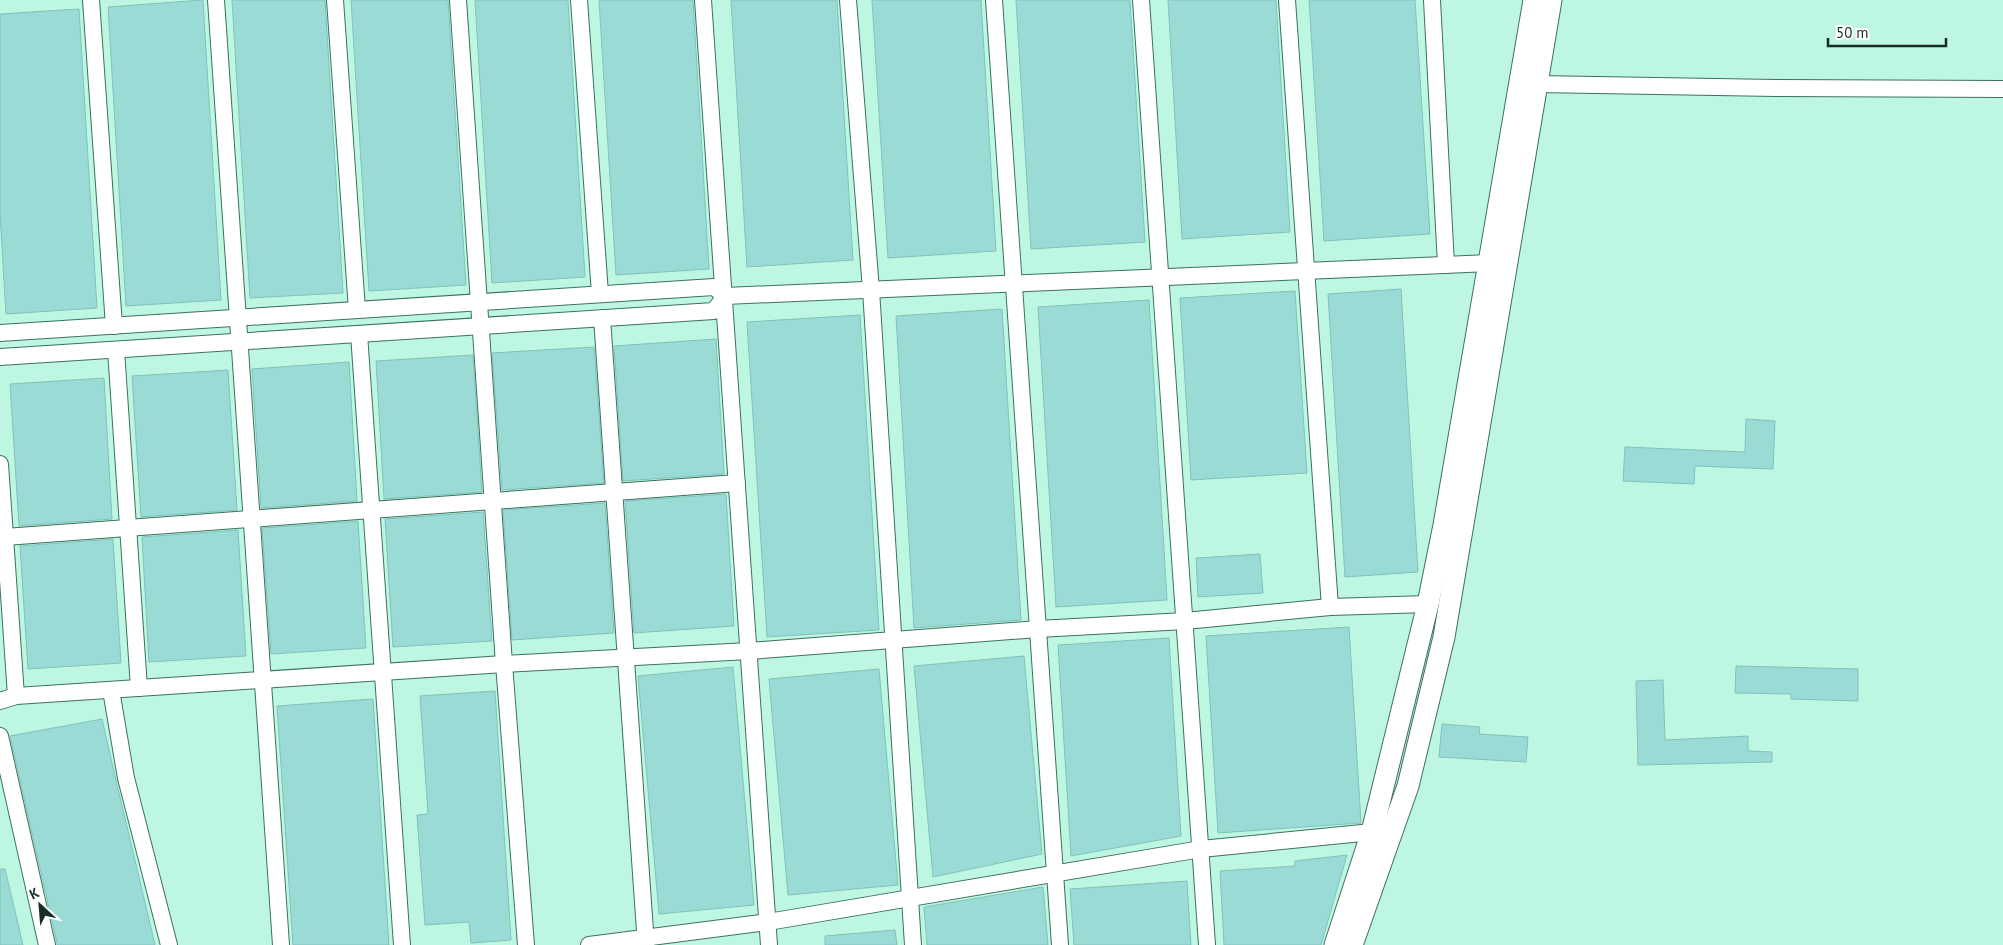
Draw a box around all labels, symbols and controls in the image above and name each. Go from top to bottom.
scale bar [1828,15,1946,47]
text: 50 m [1836,23,1869,42]
north arrow [15,880,65,930]
text: K [26,883,42,903]

